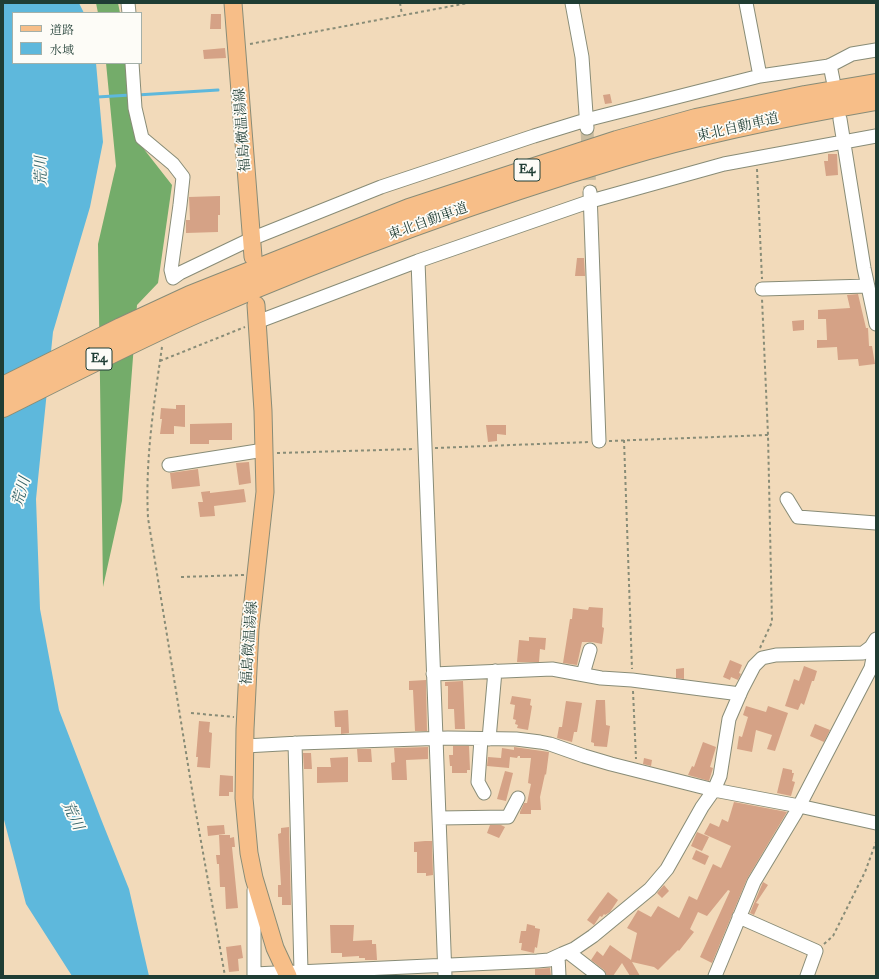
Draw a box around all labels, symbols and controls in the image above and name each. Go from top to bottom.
legend [12,12,142,64]
text: 道路 [50,23,74,37]
text: 水域 [50,43,74,57]
street label: 福島微温湯線 [232,88,254,172]
street label: 東北自動車道 [695,110,781,146]
water label: 荒川 [33,156,51,186]
road number: E4 [514,159,540,181]
street label: 東北自動車道 [386,200,470,244]
road number: E4 [86,348,112,370]
water label: 荒川 [9,475,35,509]
street label: 福島微温湯線 [239,601,261,685]
water label: 荒川 [58,799,86,833]

